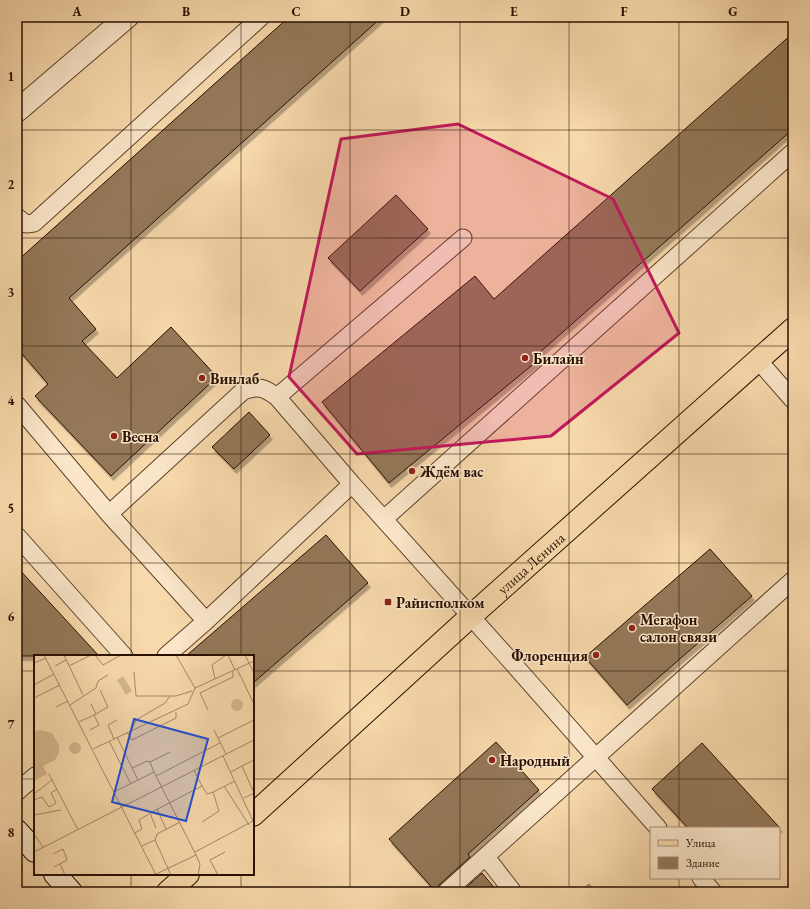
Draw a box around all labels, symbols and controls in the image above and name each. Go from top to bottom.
text: A [71,3,82,20]
text: B [182,3,190,20]
text: C [291,3,301,20]
text: D [400,3,410,20]
text: E [510,3,518,20]
text: F [620,3,628,20]
text: G [728,3,738,20]
text: 1 [8,68,15,85]
text: 2 [8,176,15,193]
text: 3 [8,284,15,301]
place label: Билайн [533,349,584,368]
marker: Билайн [520,353,530,363]
place label: Винлаб [210,369,260,388]
marker: Винлаб [197,373,207,383]
text: 4 [8,392,15,409]
place label: Весна [122,427,159,446]
marker: Весна [109,431,119,441]
place label: Ждём вас [419,462,483,481]
marker: Ждём вас [407,466,417,476]
text: 5 [8,500,14,517]
street label: улица Ленина [493,528,568,598]
place label: Райисполком [396,593,485,612]
marker: Райисполком [383,597,393,607]
text: 6 [8,608,15,625]
place label: Мегафон салон связи [640,610,717,646]
marker: Мегафон салон связи [627,623,637,633]
place label: Флоренция [511,646,588,665]
marker: Флоренция [591,650,601,660]
inset map [34,655,254,875]
text: 7 [8,716,15,733]
place label: Народный [500,751,570,770]
marker: Народный [487,755,497,765]
text: 8 [8,824,15,841]
legend [650,827,780,879]
text: Улица [685,835,716,851]
text: Здание [686,855,720,871]

